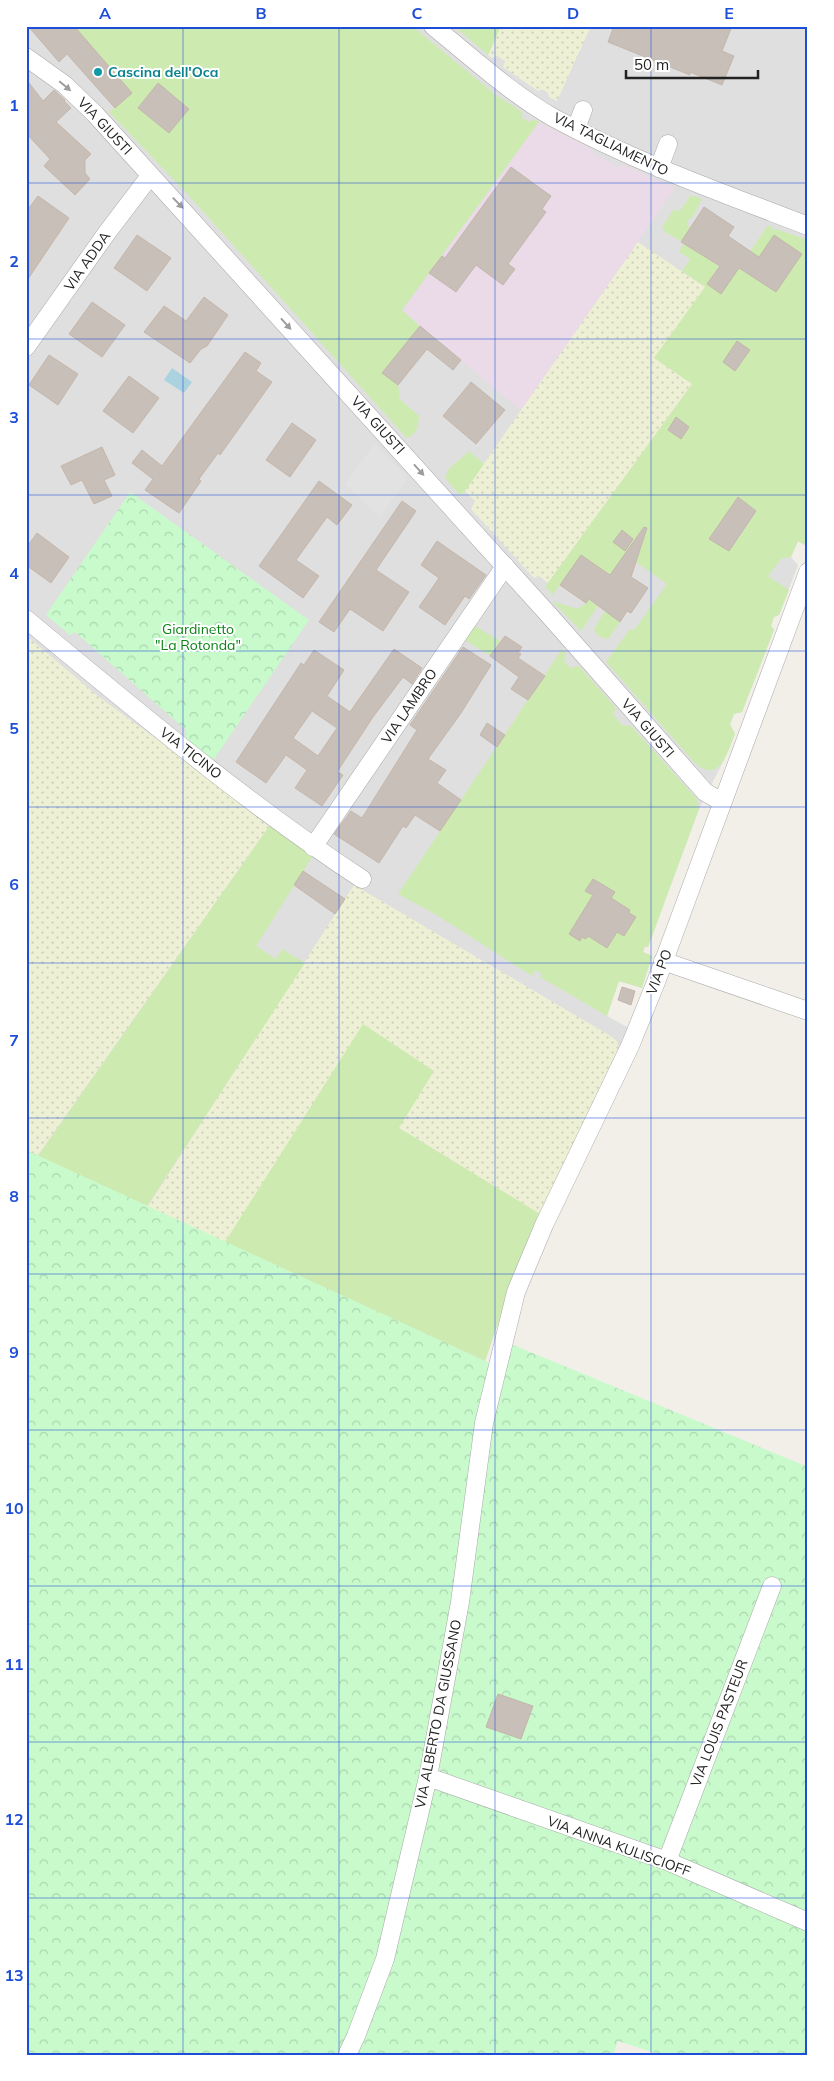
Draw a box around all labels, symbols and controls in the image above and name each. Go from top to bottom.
text: A [99,3,111,23]
text: B [255,3,267,23]
text: C [412,3,423,23]
text: D [567,3,579,23]
text: E [724,3,734,23]
scale bar [626,48,759,80]
text: 50 m [634,55,669,74]
place label: Cascina dell'Oca [108,63,218,81]
marker: Cascina dell'Oca [92,66,104,78]
one-way arrow [59,80,71,91]
street label: VIA GIUSTI [74,94,136,158]
text: 1 [9,95,19,115]
street label: VIA TAGLIAMENTO [550,108,672,180]
one-way arrow [172,197,184,209]
street label: VIA ADDA [60,227,114,294]
text: 2 [9,251,19,271]
one-way arrow [280,317,292,329]
street label: VIA GIUSTI [347,392,409,458]
text: 3 [9,407,19,427]
one-way arrow [413,464,425,476]
text: 4 [9,563,19,583]
park label: Giardinetto "La Rotonda" [155,620,241,654]
street label: VIA LAMBRO [377,665,441,747]
street label: VIA GIUSTI [618,695,678,761]
text: 5 [9,718,19,738]
street label: VIA TICINO [156,723,226,783]
text: 6 [9,874,19,894]
street label: VIA PO [642,947,676,997]
text: 7 [9,1030,19,1050]
text: 8 [9,1186,19,1206]
text: 9 [9,1342,19,1362]
text: 10 [4,1498,24,1518]
street label: VIA ALBERTO DA GIUSSANO [411,1618,465,1810]
text: 11 [4,1654,24,1674]
street label: VIA LOUIS PASTEUR [686,1657,752,1789]
text: 12 [4,1809,24,1829]
street label: VIA ANNA KULISCIOFF [545,1812,693,1880]
text: 13 [4,1965,24,1985]

